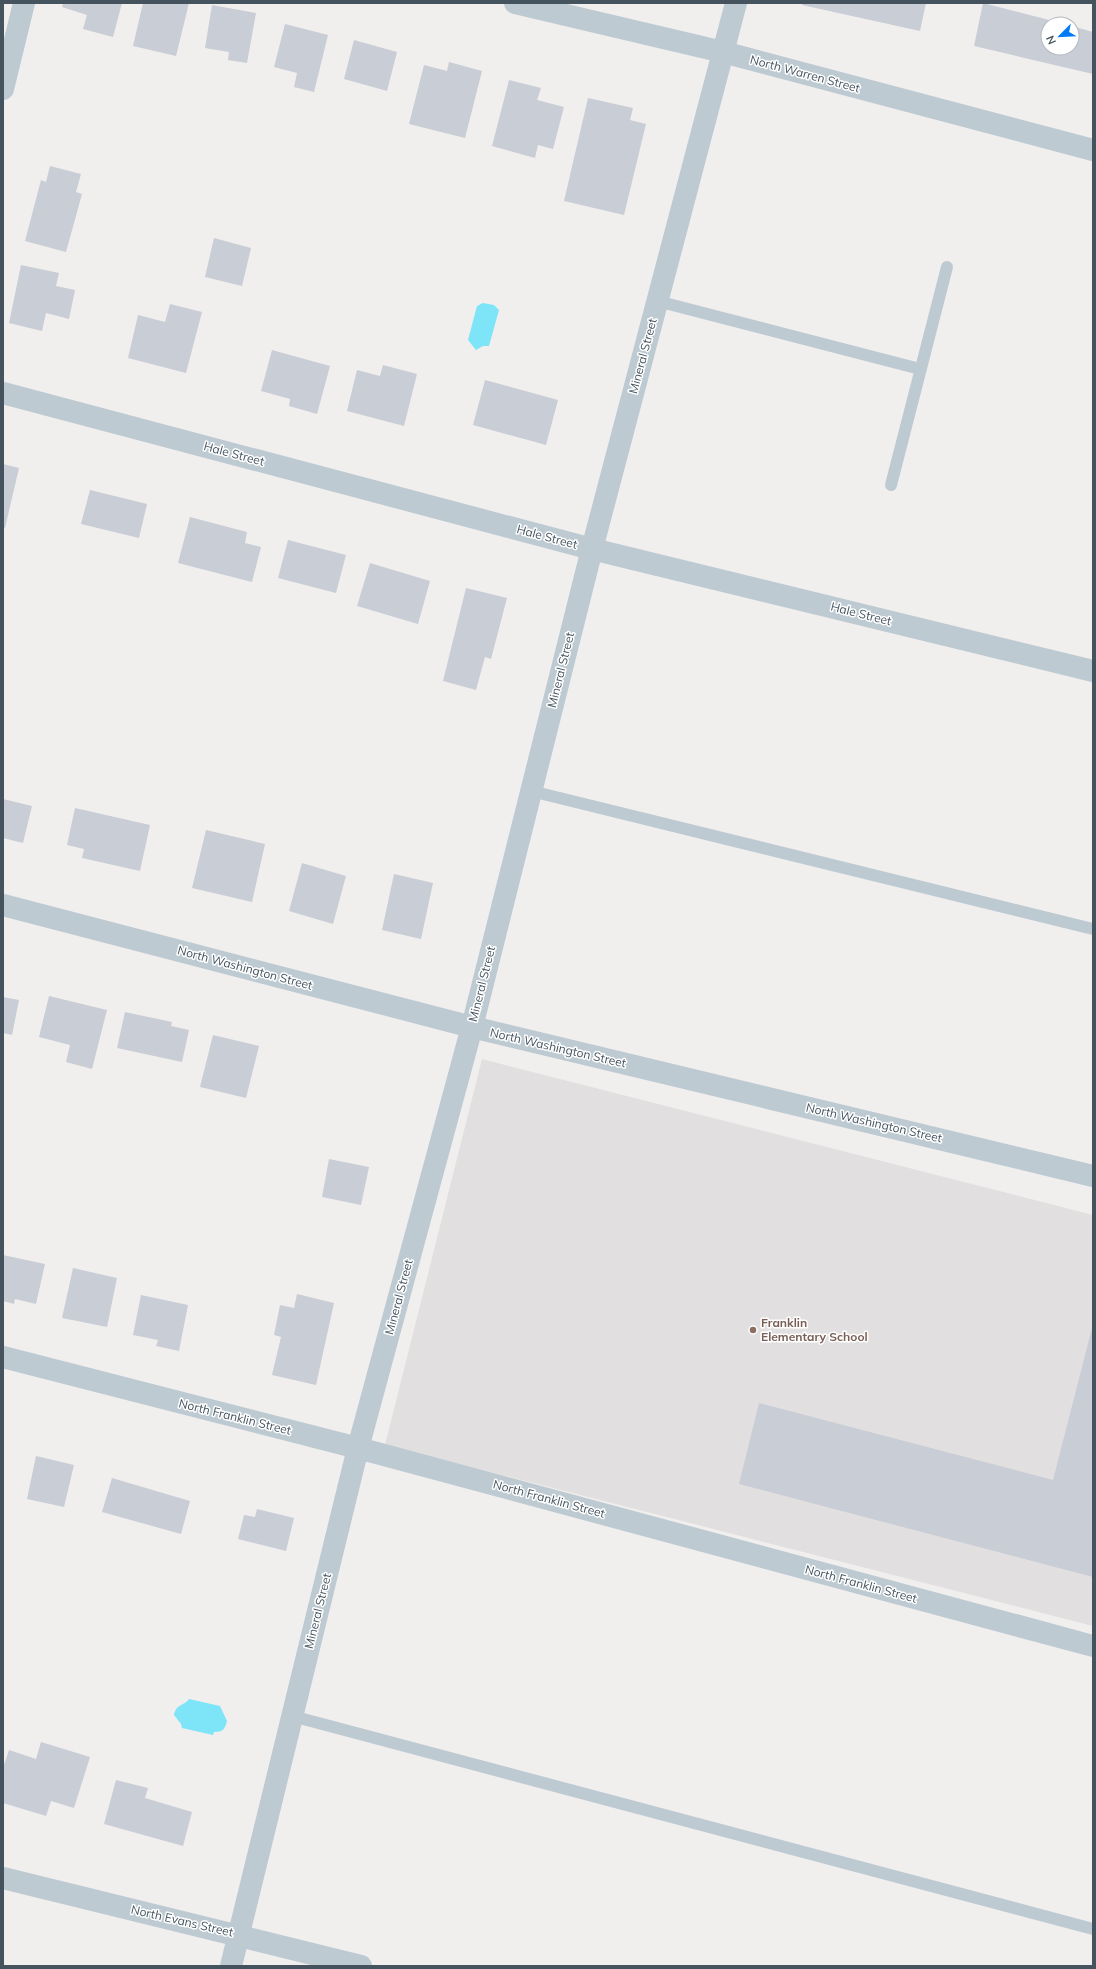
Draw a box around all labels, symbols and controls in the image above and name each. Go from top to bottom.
north arrow [1040,16,1080,56]
text: N [1043,33,1059,47]
street label: North Warren Street [749,52,862,95]
street label: Mineral Street [625,317,660,395]
street label: Hale Street [202,438,266,469]
street label: Hale Street [515,521,579,552]
street label: Hale Street [829,599,893,628]
street label: Mineral Street [544,631,577,709]
street label: North Washington Street [176,942,314,993]
street label: Mineral Street [465,945,498,1023]
street label: North Washington Street [489,1025,628,1070]
street label: North Washington Street [805,1100,944,1145]
street label: Mineral Street [381,1258,416,1336]
place label: Franklin Elementary School [761,1315,868,1344]
marker: Franklin Elementary School [748,1325,758,1335]
street label: North Franklin Street [177,1395,293,1438]
street label: North Franklin Street [492,1476,607,1521]
street label: North Franklin Street [804,1561,919,1606]
street label: Mineral Street [301,1572,334,1650]
street label: North Evans Street [129,1901,235,1940]

